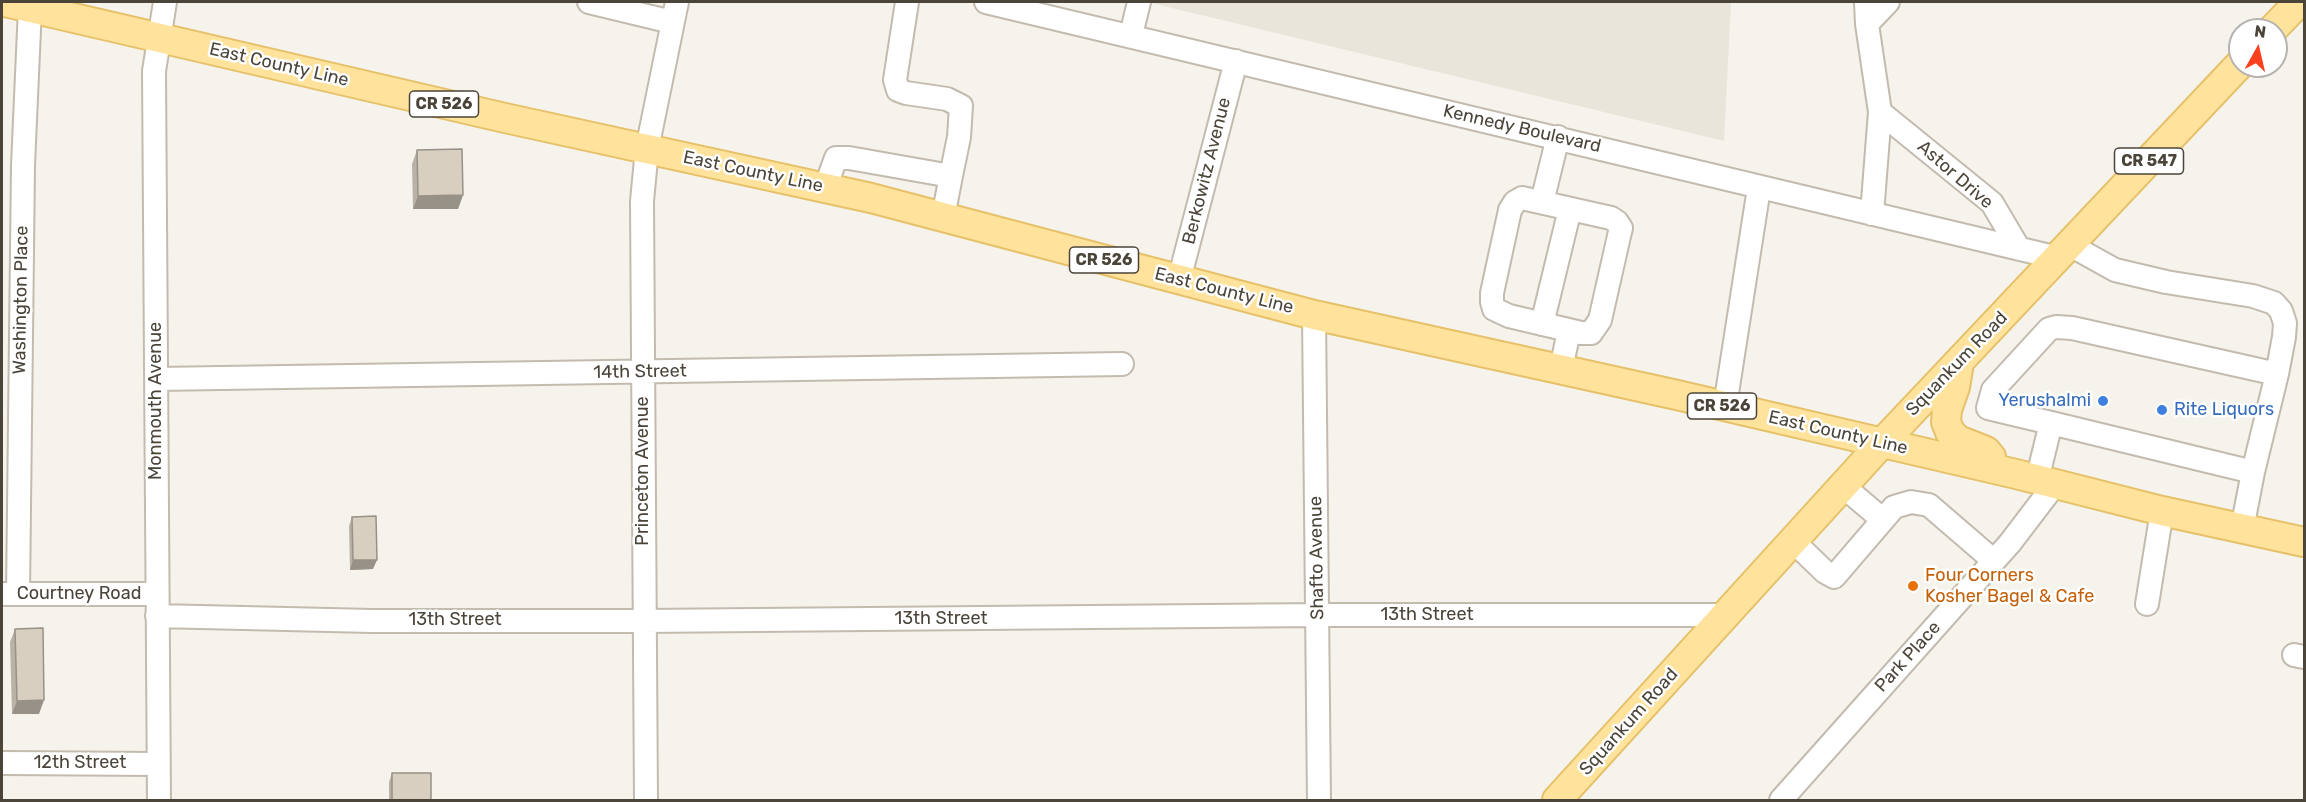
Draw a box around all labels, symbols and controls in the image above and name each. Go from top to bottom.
north arrow [2228,18,2288,78]
text: N [2253,21,2267,42]
street label: East County Line [207,38,351,92]
road number: CR 526 [410,91,478,117]
street label: Berkowitz Avenue [1178,95,1236,247]
street label: Kennedy Boulevard [1441,100,1603,158]
street label: Astor Drive [1913,136,1997,214]
street label: East County Line [681,147,825,197]
road number: CR 547 [2114,148,2184,174]
street label: Washington Place [9,225,33,375]
road number: CR 526 [1070,247,1138,273]
street label: East County Line [1152,263,1296,319]
street label: Squankum Road [1902,307,2012,421]
street label: Monmouth Avenue [145,322,167,480]
street label: 14th Street [593,360,687,384]
place label: Yerushalmi [1998,390,2091,412]
road number: CR 526 [1688,393,1756,419]
marker: Yerushalmi [2096,394,2110,408]
street label: Princeton Avenue [632,396,654,546]
place label: Rite Liquors [2174,399,2274,421]
marker: Rite Liquors [2155,403,2169,417]
street label: East County Line [1766,406,1910,460]
street label: Shafto Avenue [1305,496,1329,620]
place label: Four Corners Kosher Bagel & Cafe [1925,565,2094,608]
marker: Four Corners Kosher Bagel & Cafe [1906,579,1920,593]
street label: Courtney Road [17,583,141,605]
street label: 13th Street [1381,604,1473,626]
street label: 13th Street [895,608,987,630]
street label: 13th Street [409,609,501,631]
street label: Park Place [1871,617,1945,697]
street label: Squankum Road [1575,664,1683,780]
street label: 12th Street [34,752,126,774]

